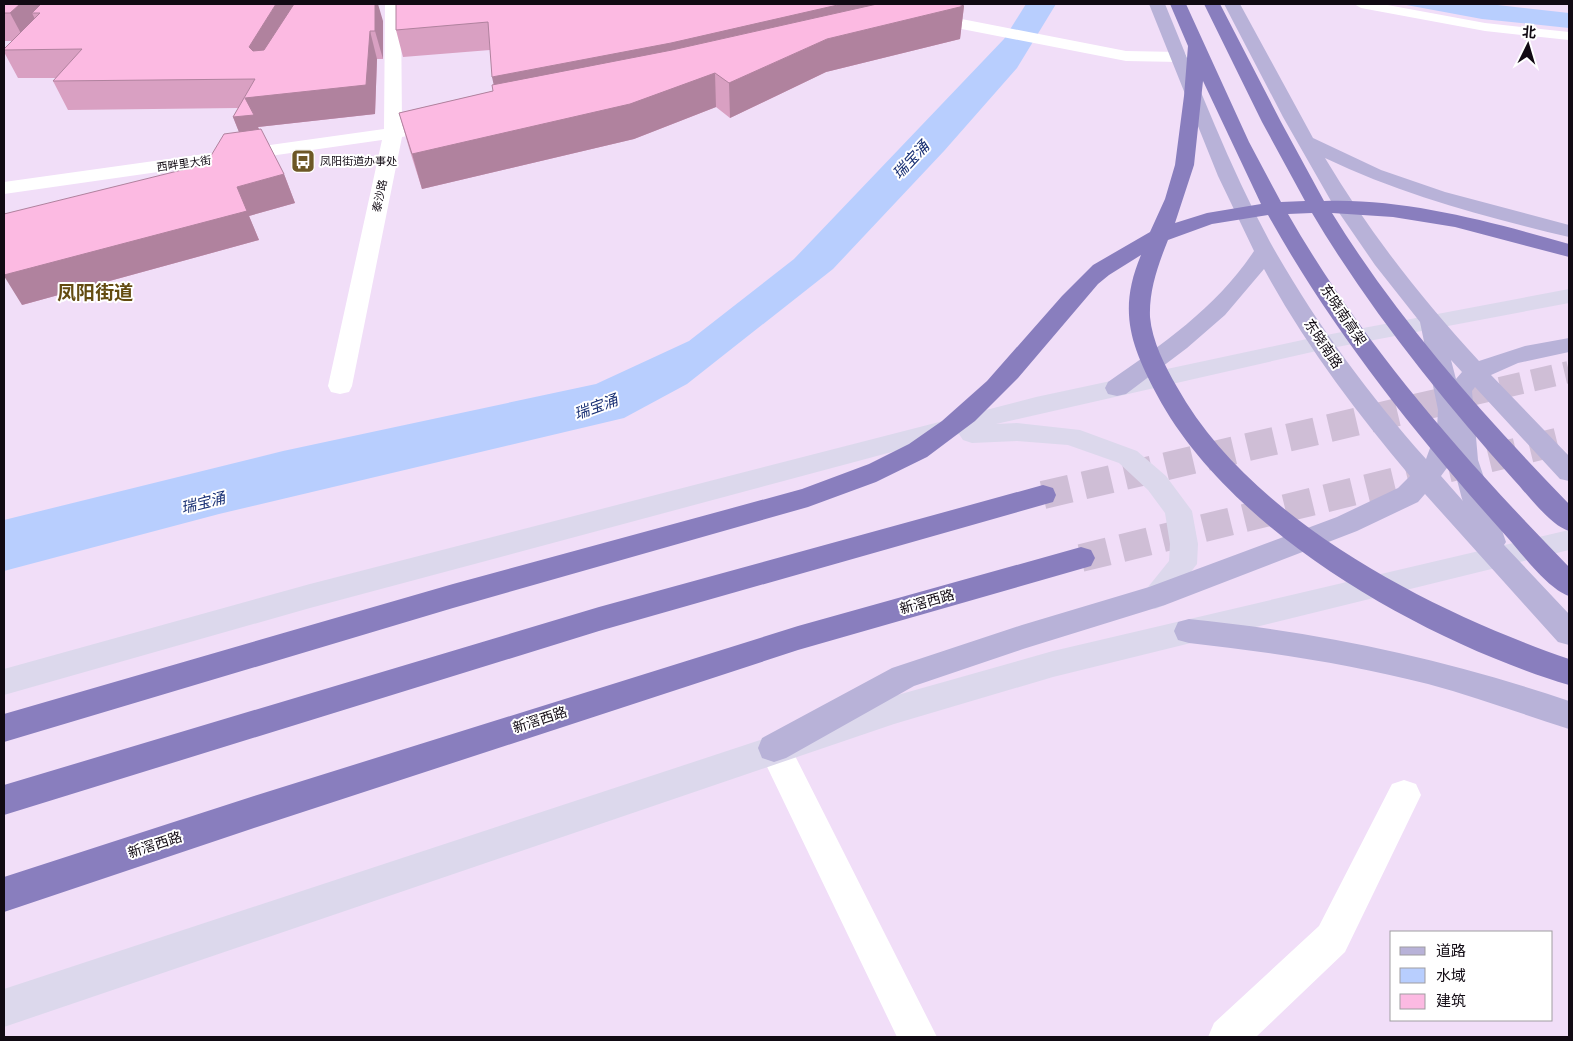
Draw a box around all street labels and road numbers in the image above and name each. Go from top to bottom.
street label: 西畔里大街 [156,154,212,174]
street label: 泰沙路 [370,179,390,213]
street label: 东晓南高架 [1316,281,1370,349]
street label: 东晓南路 [1300,316,1346,372]
street label: 新滘西路 [898,586,956,618]
street label: 新滘西路 [511,703,569,737]
street label: 新滘西路 [126,828,184,862]

